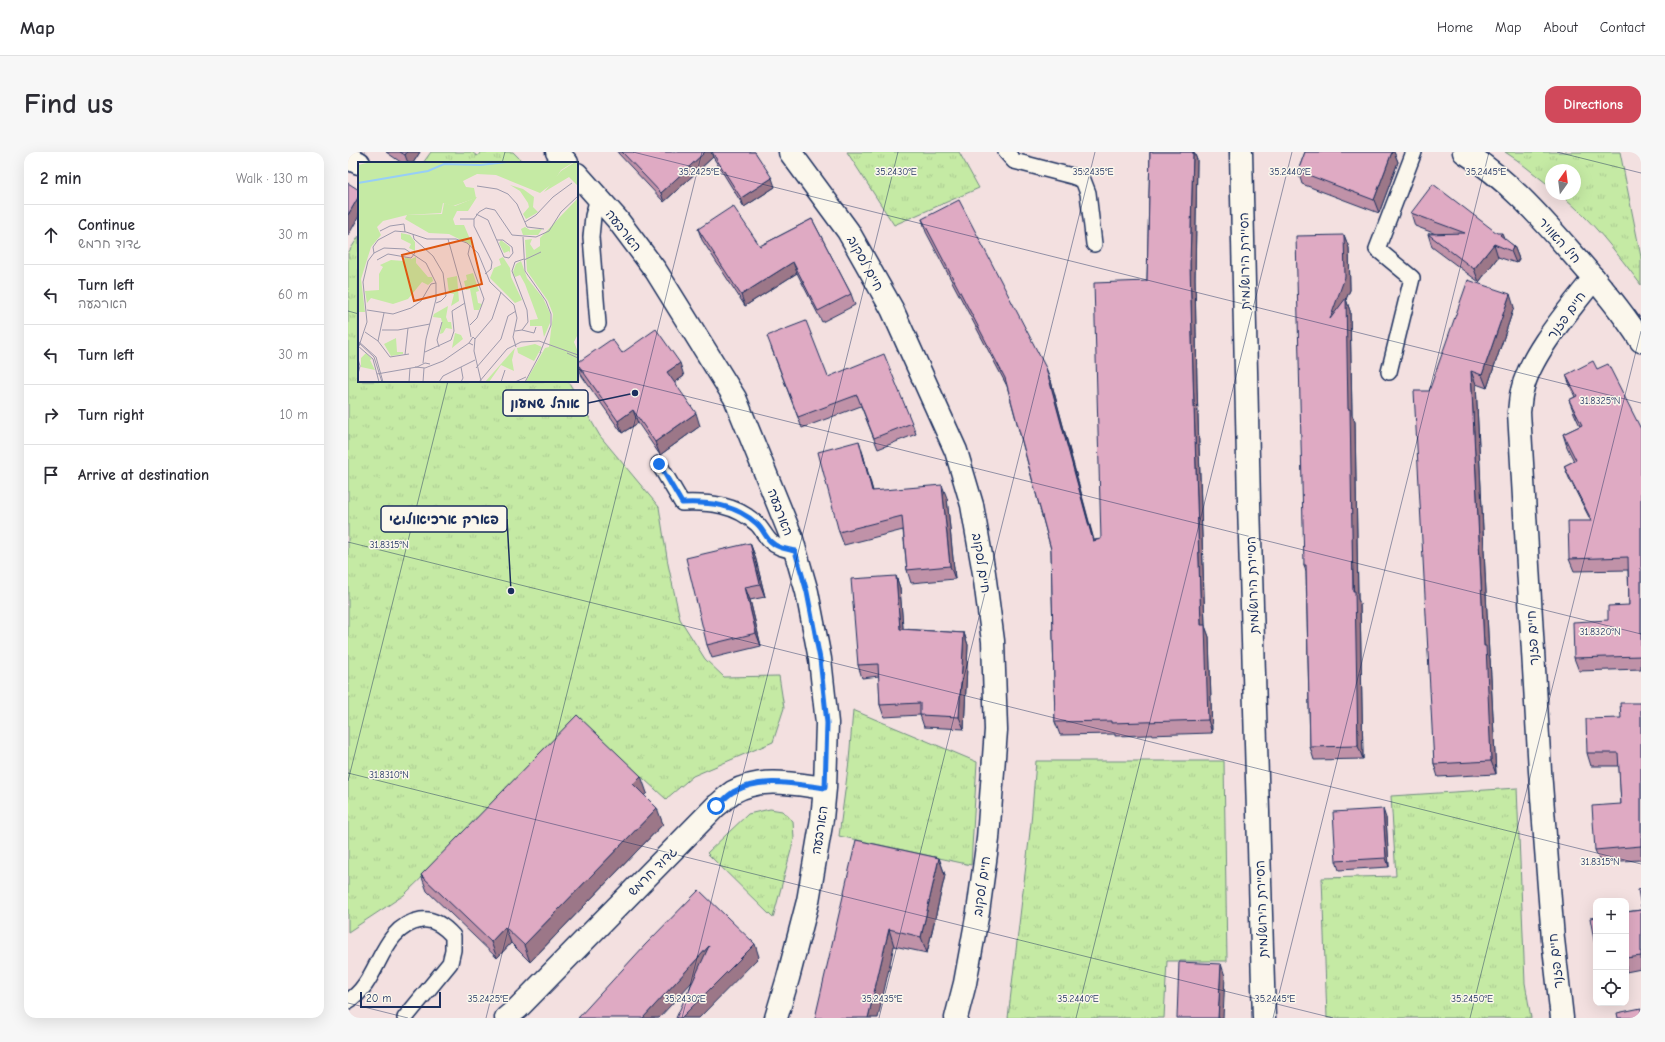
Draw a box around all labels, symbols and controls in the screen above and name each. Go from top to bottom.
text: Map [20,17,55,39]
text: Home [1437,19,1473,36]
text: Map [1495,19,1521,36]
text: About [1543,19,1578,36]
text: Contact [1600,19,1645,36]
button: Directions [1545,86,1641,123]
text: Find us [24,88,113,120]
inset map [358,162,578,382]
north arrow [1545,164,1581,200]
text: 35.2425°E [678,166,720,178]
text: 35.2430°E [875,166,917,178]
text: 35.2435°E [1072,166,1114,178]
text: 35.2440°E [1269,166,1311,178]
text: 35.2445°E [1466,166,1506,178]
text: 2 min [40,169,81,188]
text: Walk · 130 m [236,171,308,186]
street label: הארבעה [603,206,645,254]
street label: הסיירת הירושלמית [1236,212,1253,311]
street label: חיל האוויר [1535,215,1584,266]
text: Continue [78,216,135,234]
icon: ahead [40,224,62,246]
text: 30 m [278,227,308,242]
street label: חיים לסקוב [844,233,887,293]
text: גדוד חרמש [78,236,141,251]
text: Turn left [78,276,134,294]
icon: left [40,284,62,306]
text: 60 m [278,287,308,302]
street label: חיים פזנר [1544,289,1589,342]
text: הארבעה [78,296,127,311]
icon: left [40,344,62,366]
text: Turn left [78,346,134,364]
text: 30 m [278,347,308,362]
callout: אוהל שמעון [503,390,588,416]
text: אוהל שמעון [510,395,580,412]
text: 31.8325°N [1580,395,1620,407]
icon: right [40,404,62,426]
text: Turn right [78,406,144,424]
text: 10 m [280,407,308,422]
route end [650,455,668,473]
icon: arrive [40,464,62,486]
text: Arrive at destination [78,466,209,484]
street label: הארבעה [765,487,796,538]
callout: פארק ארכיאולוגי [381,506,507,532]
text: פארק ארכיאולוגי [389,511,499,528]
street label: חיים לסקוב [969,532,994,594]
street label: הסיירת הירושלמית [1243,536,1262,635]
text: 31.8315°N [369,539,409,551]
street label: חיים פזנר [1524,610,1541,666]
text: 31.8320°N [1579,626,1621,638]
text: 31.8310°N [369,769,409,781]
route start [707,797,725,815]
street label: הארבעה [808,805,831,856]
street label: גדוד חרמש [625,844,680,899]
street label: חיים לסקוב [970,855,993,917]
text: 31.8315°N [1580,856,1620,868]
street label: הסיירת הירושלמית [1252,860,1271,959]
map controls [1593,898,1629,1006]
button: + [1593,898,1629,934]
street label: חיים פזנר [1545,933,1566,989]
button: − [1593,934,1629,970]
button: locate [1593,970,1629,1006]
scale bar [360,990,441,1009]
text: 20 m [366,992,391,1005]
text: 35.2425°E [467,993,509,1005]
text: 35.2430°E [664,993,706,1005]
text: 35.2435°E [861,993,903,1005]
text: 35.2440°E [1057,993,1099,1005]
text: 35.2445°E [1255,993,1295,1005]
text: 35.2450°E [1451,993,1493,1005]

